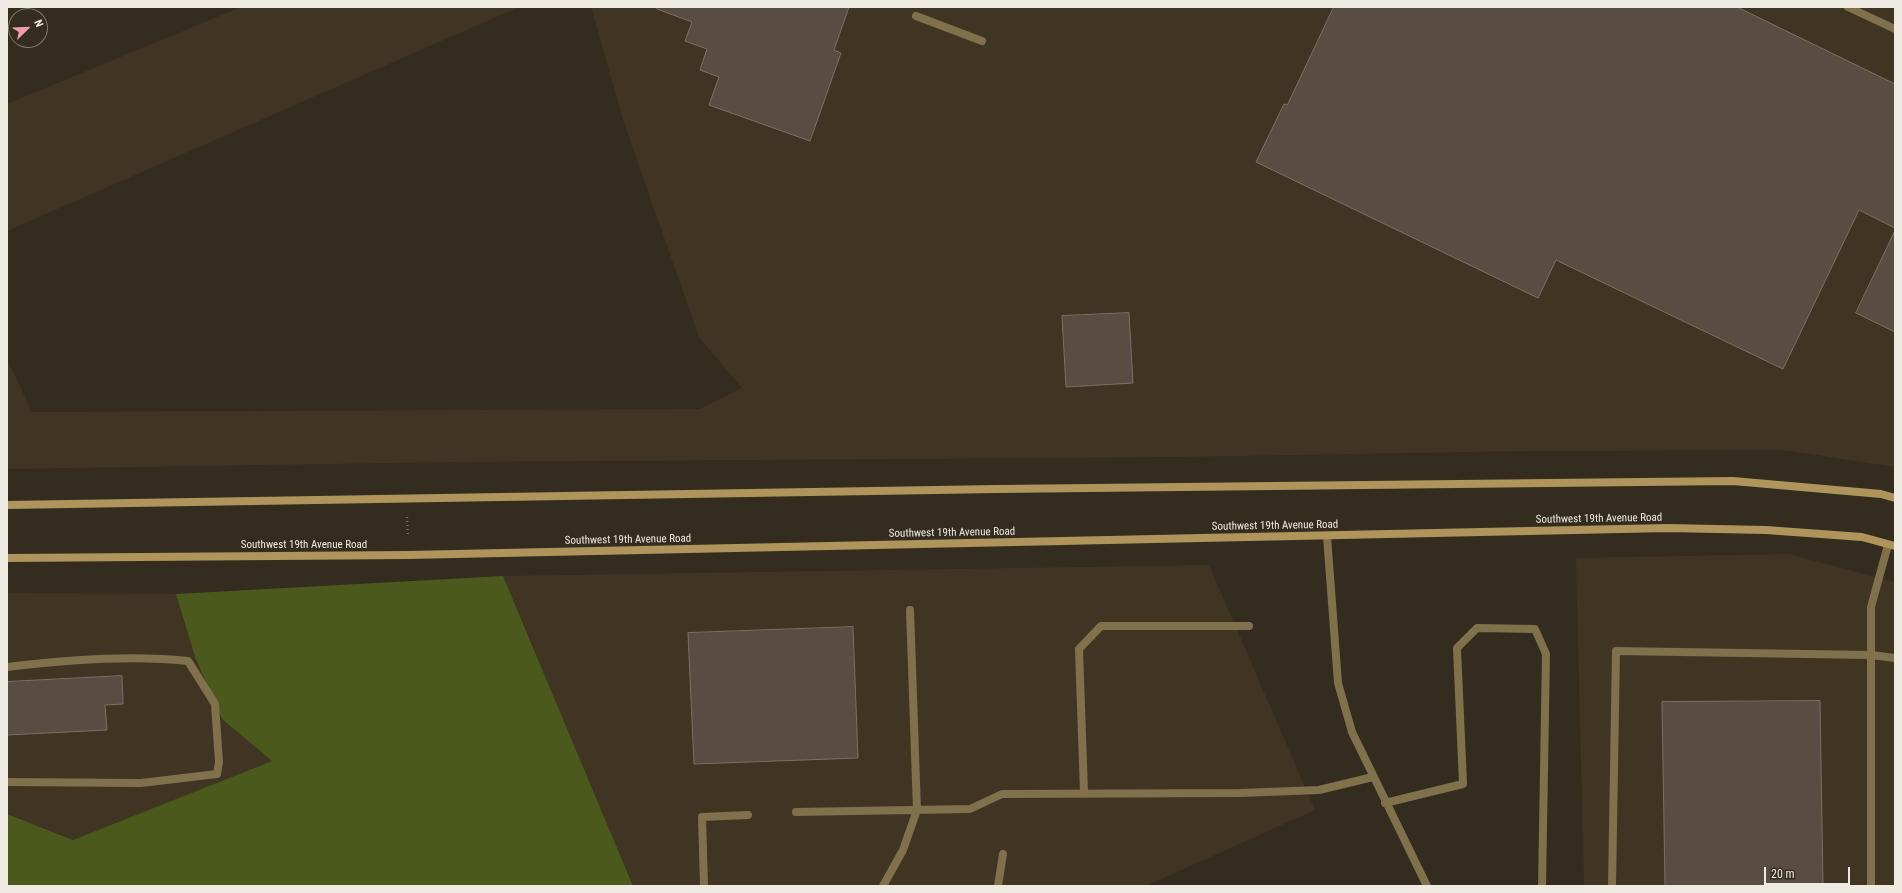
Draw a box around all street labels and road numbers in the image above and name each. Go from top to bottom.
street label: Southwest 19th Avenue Road [1536,511,1662,527]
street label: Southwest 19th Avenue Road [1212,518,1338,534]
street label: Southwest 19th Avenue Road [889,525,1015,541]
street label: Southwest 19th Avenue Road [565,532,691,548]
street label: Southwest 19th Avenue Road [241,538,367,552]

